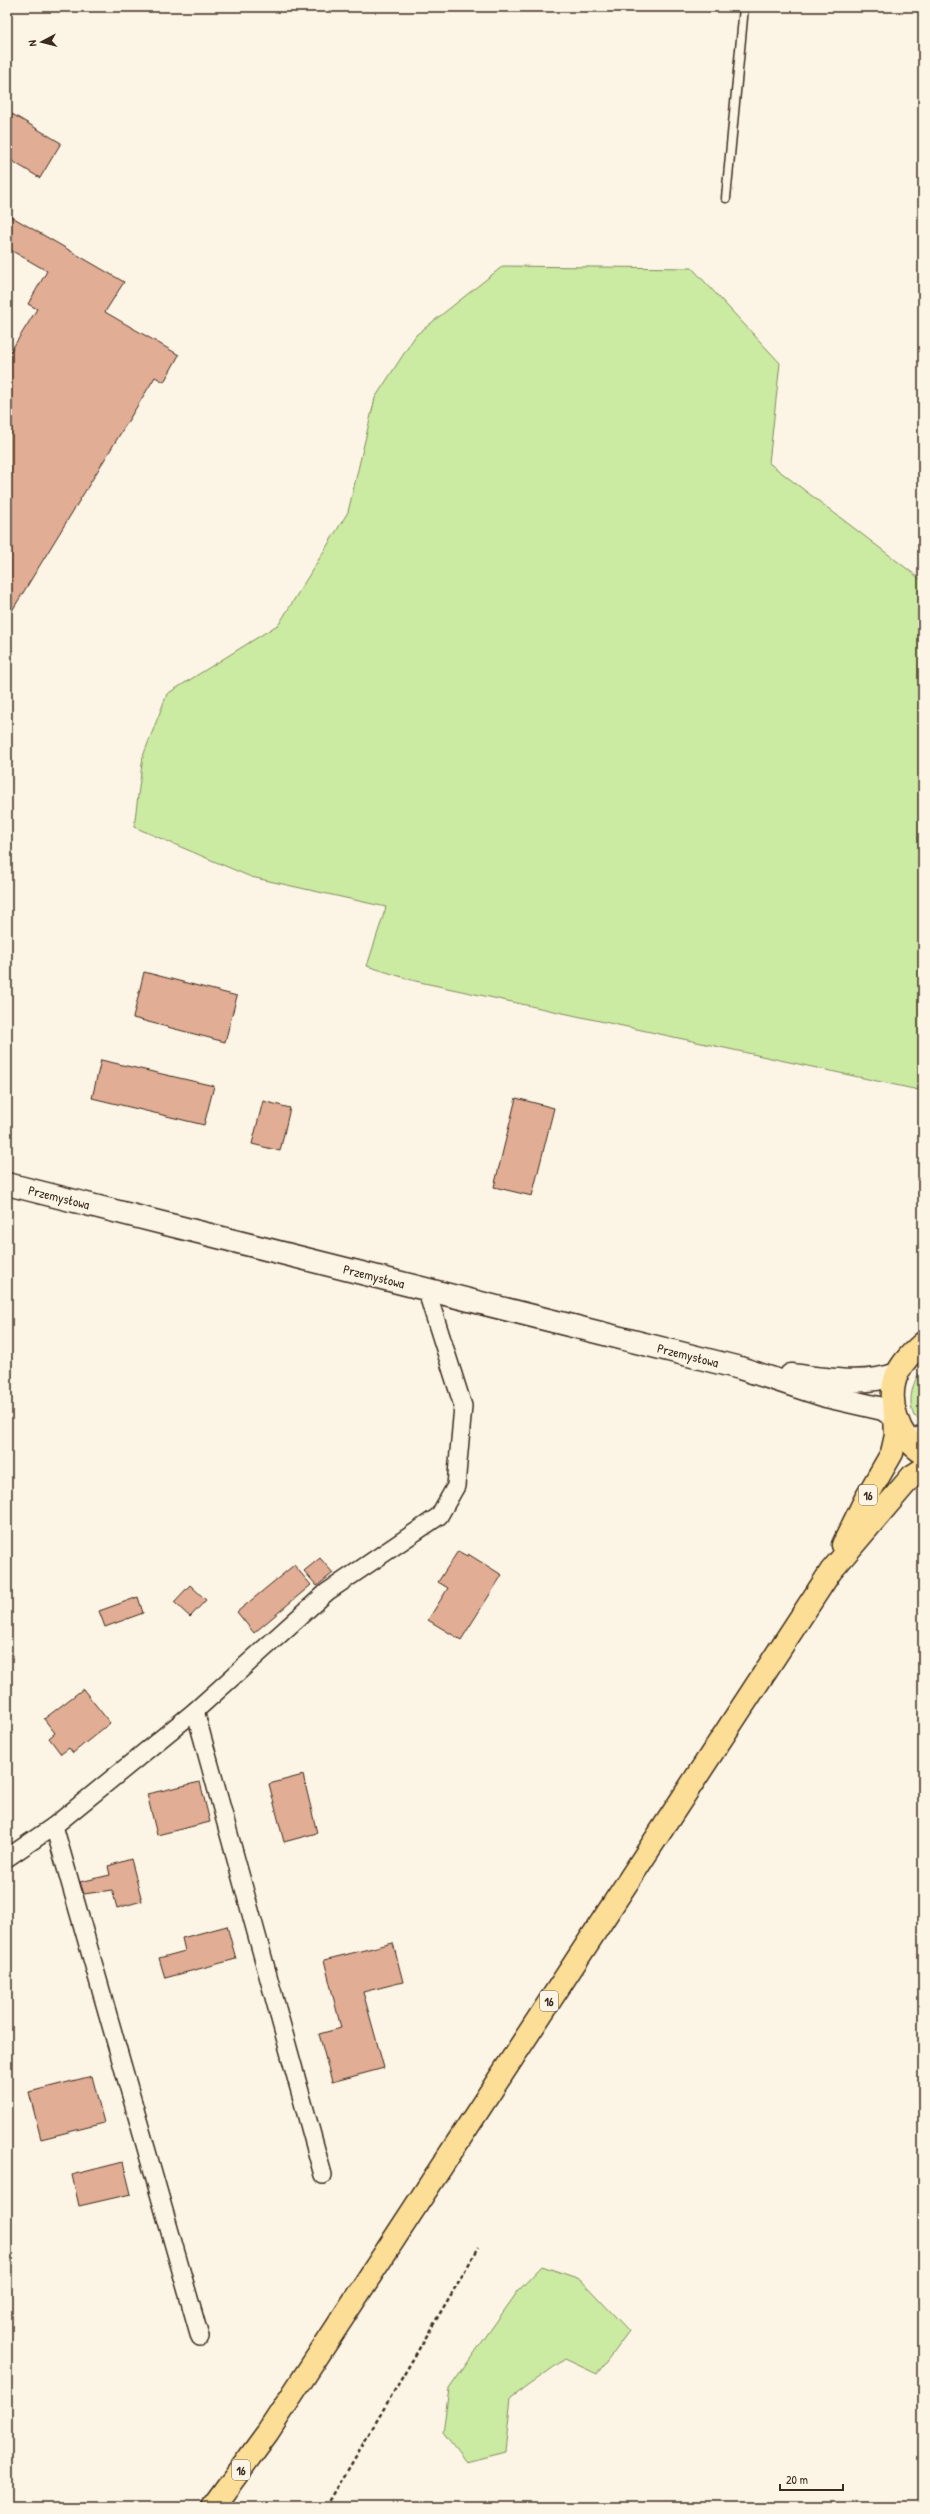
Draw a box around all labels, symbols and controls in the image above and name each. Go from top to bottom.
north arrow [22,22,62,62]
text: N [25,39,39,47]
street label: Przemysłowa [26,1181,92,1213]
street label: Przemysłowa [341,1260,407,1292]
street label: Przemysłowa [655,1339,721,1371]
road number: 16 [859,1485,877,1505]
road number: 16 [540,1991,558,2011]
road number: 16 [232,2460,250,2480]
scale bar [780,2466,843,2492]
text: 20 m [786,2471,808,2488]

